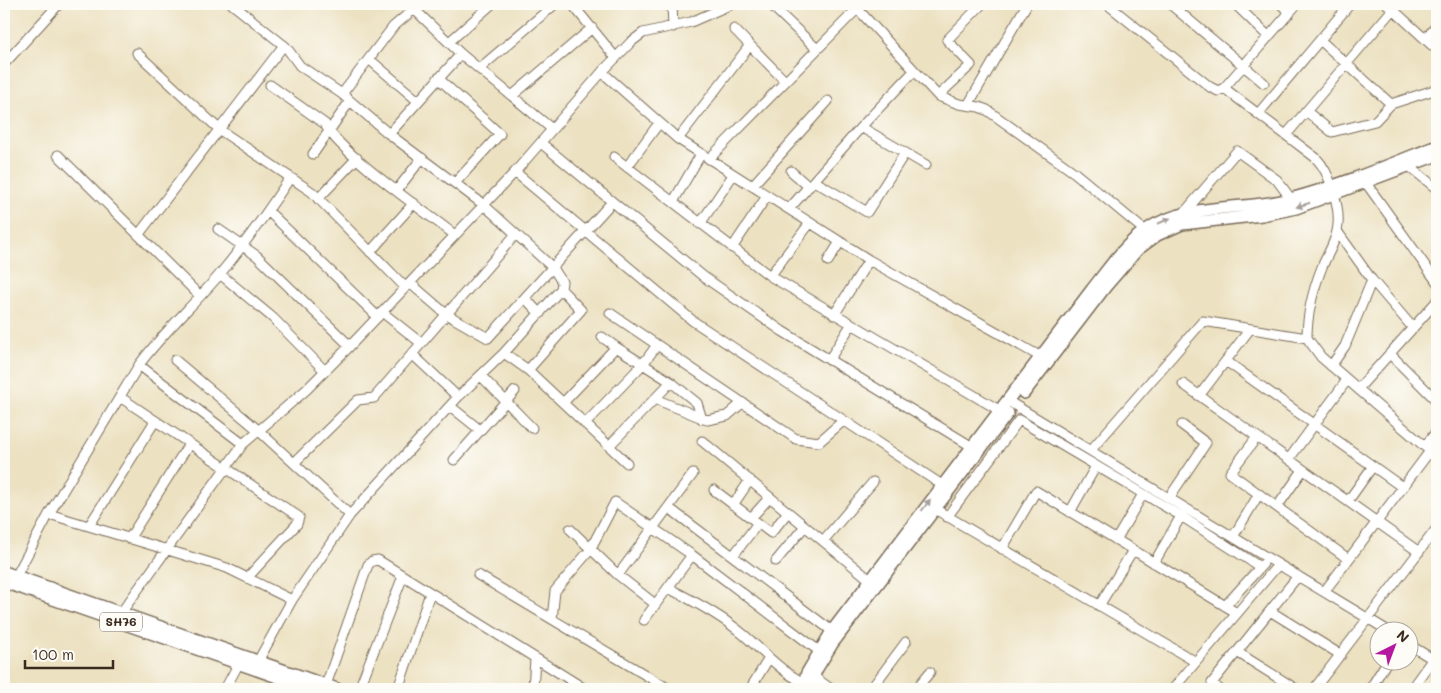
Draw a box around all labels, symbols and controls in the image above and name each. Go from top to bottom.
one-way arrow [1296,202,1311,209]
one-way arrow [1157,217,1171,225]
one-way arrow [921,498,931,512]
road number: SH76 [100,612,142,632]
north arrow [1368,620,1418,670]
text: N [1393,625,1413,647]
scale bar [25,638,112,670]
text: 100 m [32,644,74,664]

